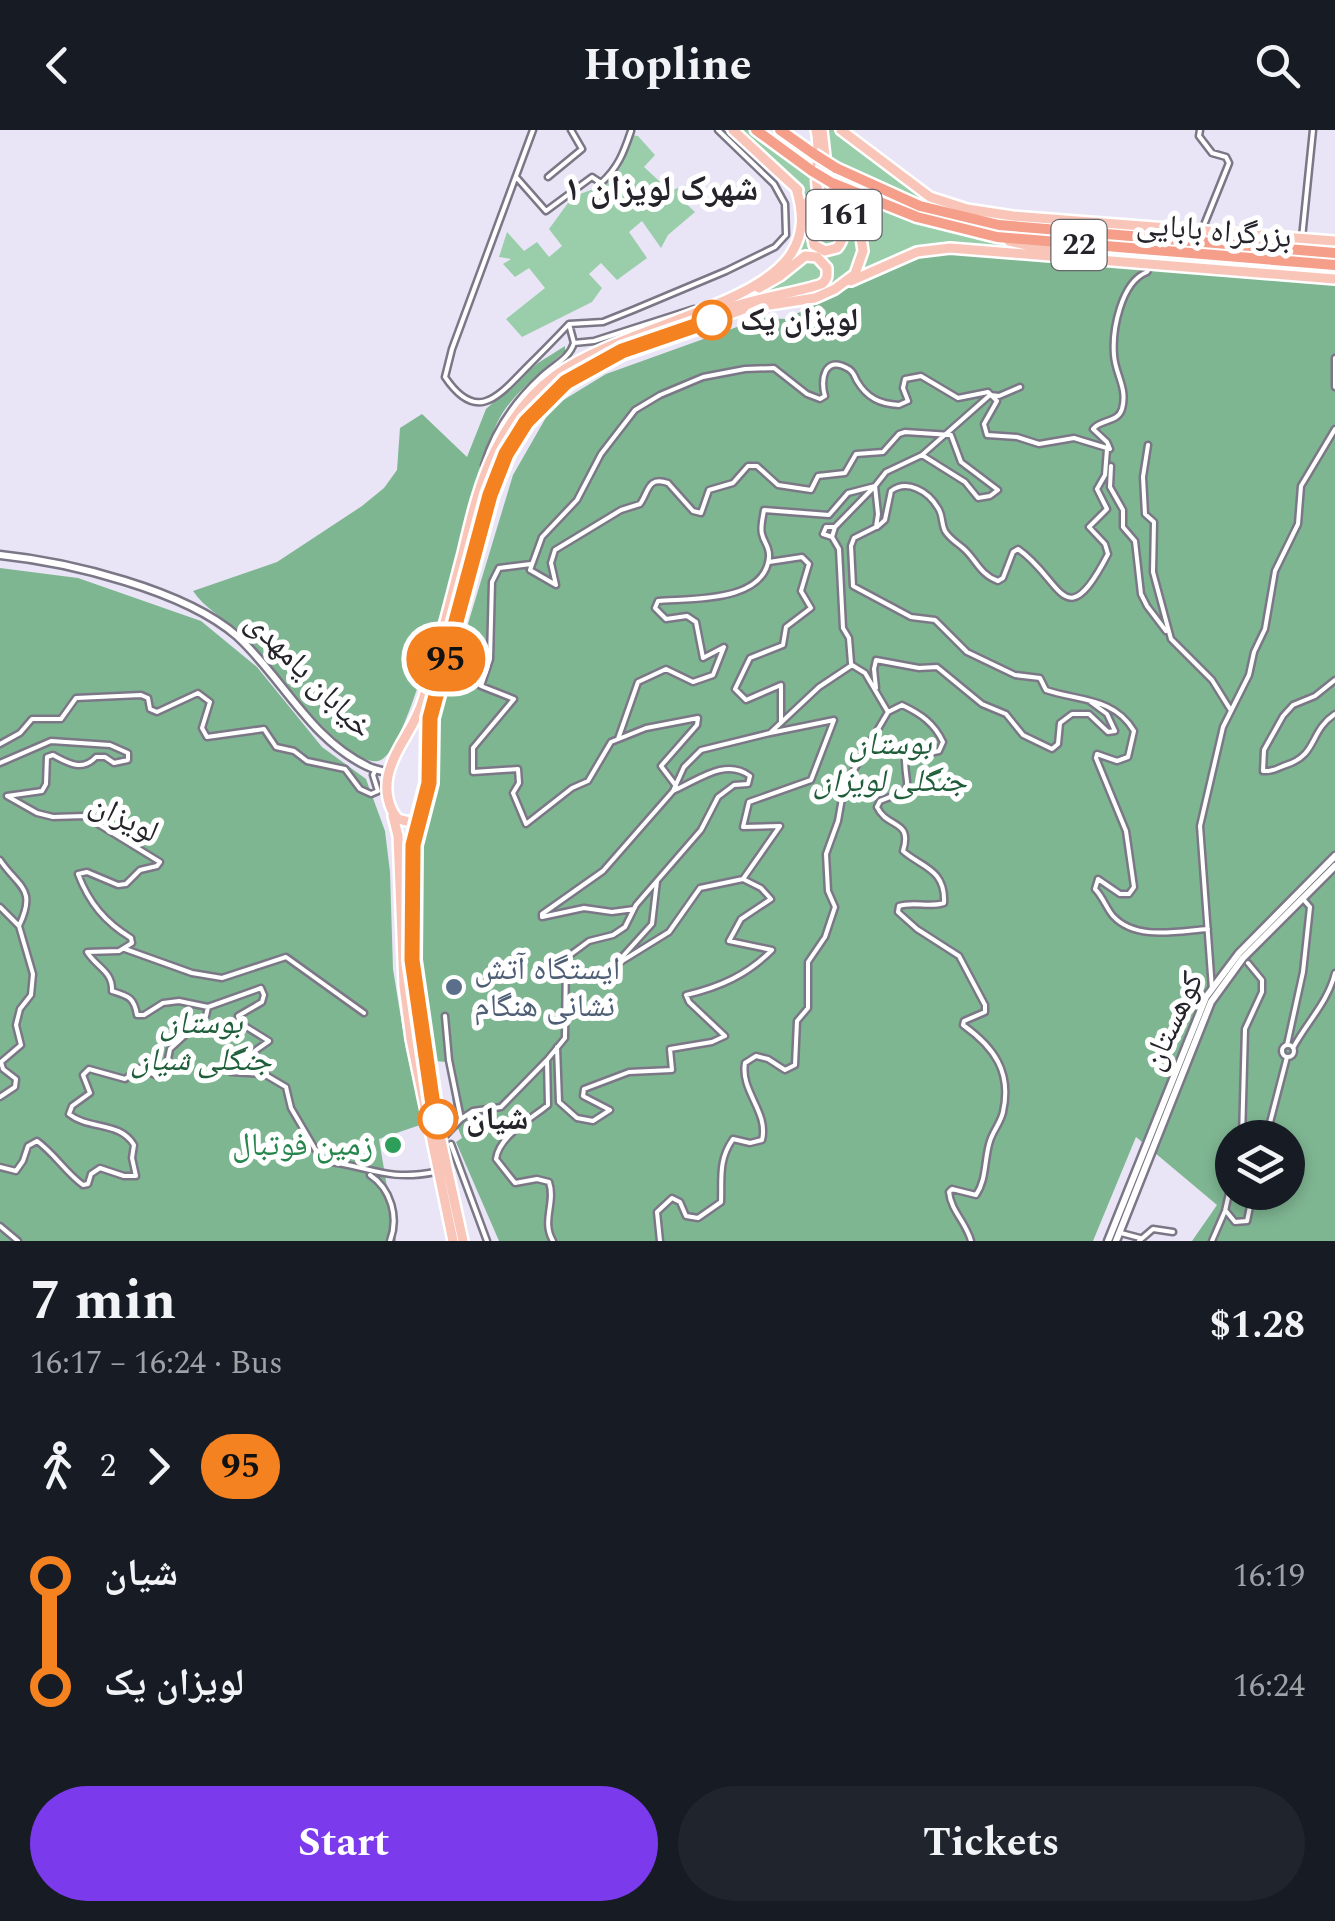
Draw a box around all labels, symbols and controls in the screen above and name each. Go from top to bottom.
text: Hopline [583,31,752,100]
icon: back [30,38,85,93]
icon: search [1250,38,1305,93]
district label: شهرک لویزان ۱ [564,163,758,216]
road number: 161 [806,190,882,240]
street label: بزرگراه بابایی [1134,200,1294,262]
road number: 22 [1052,220,1106,270]
place label: لویزان یک [740,296,858,345]
marker: لویزان یک [693,301,731,339]
street label: خیابان یامهدی [234,600,384,750]
line badge: 95 [401,626,491,692]
text: 95 [426,633,466,686]
park label: بوستان جنگلی لویزان [813,720,968,806]
street label: لویزان [81,780,167,856]
place label: ایستگاه آتش نشانی هنگام [474,945,620,1031]
street label: کوهستان [1129,963,1217,1079]
marker: ایستگاه آتش نشانی هنگام [443,976,465,998]
park label: بوستان جنگلی شیان [130,999,272,1085]
place label: شیان [466,1095,528,1144]
marker: شیان [419,1100,457,1138]
map controls [1215,1120,1305,1210]
button: layers [1215,1120,1305,1210]
place label: زمین فوتبال [232,1121,373,1170]
marker: زمین فوتبال [382,1134,404,1156]
text: 7 min [30,1260,176,1343]
text: $1.28 [1210,1297,1305,1355]
text: 16:17 – 16:24 · Bus [30,1339,283,1388]
icon: walk [30,1439,85,1494]
icon: forward [131,1439,186,1494]
text: 95 [221,1440,260,1493]
text: 2 [100,1442,116,1491]
text: شیان [104,1545,178,1603]
text: 16:19 [1233,1552,1305,1601]
text: لویزان یک [104,1655,244,1713]
text: 16:24 [1233,1662,1305,1711]
button: Start [30,1786,658,1901]
button: Tickets [678,1786,1305,1901]

